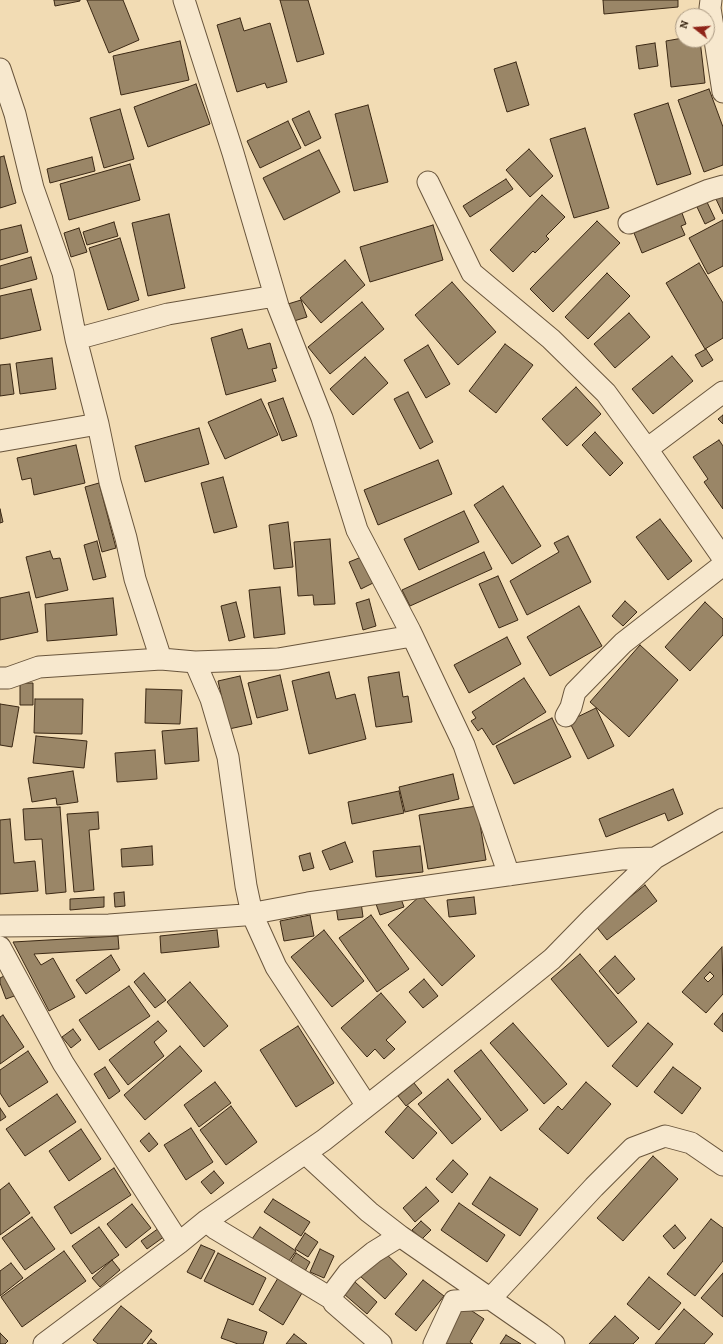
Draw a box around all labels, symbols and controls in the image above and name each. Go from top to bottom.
north arrow [675,8,715,48]
text: N [676,19,692,31]

